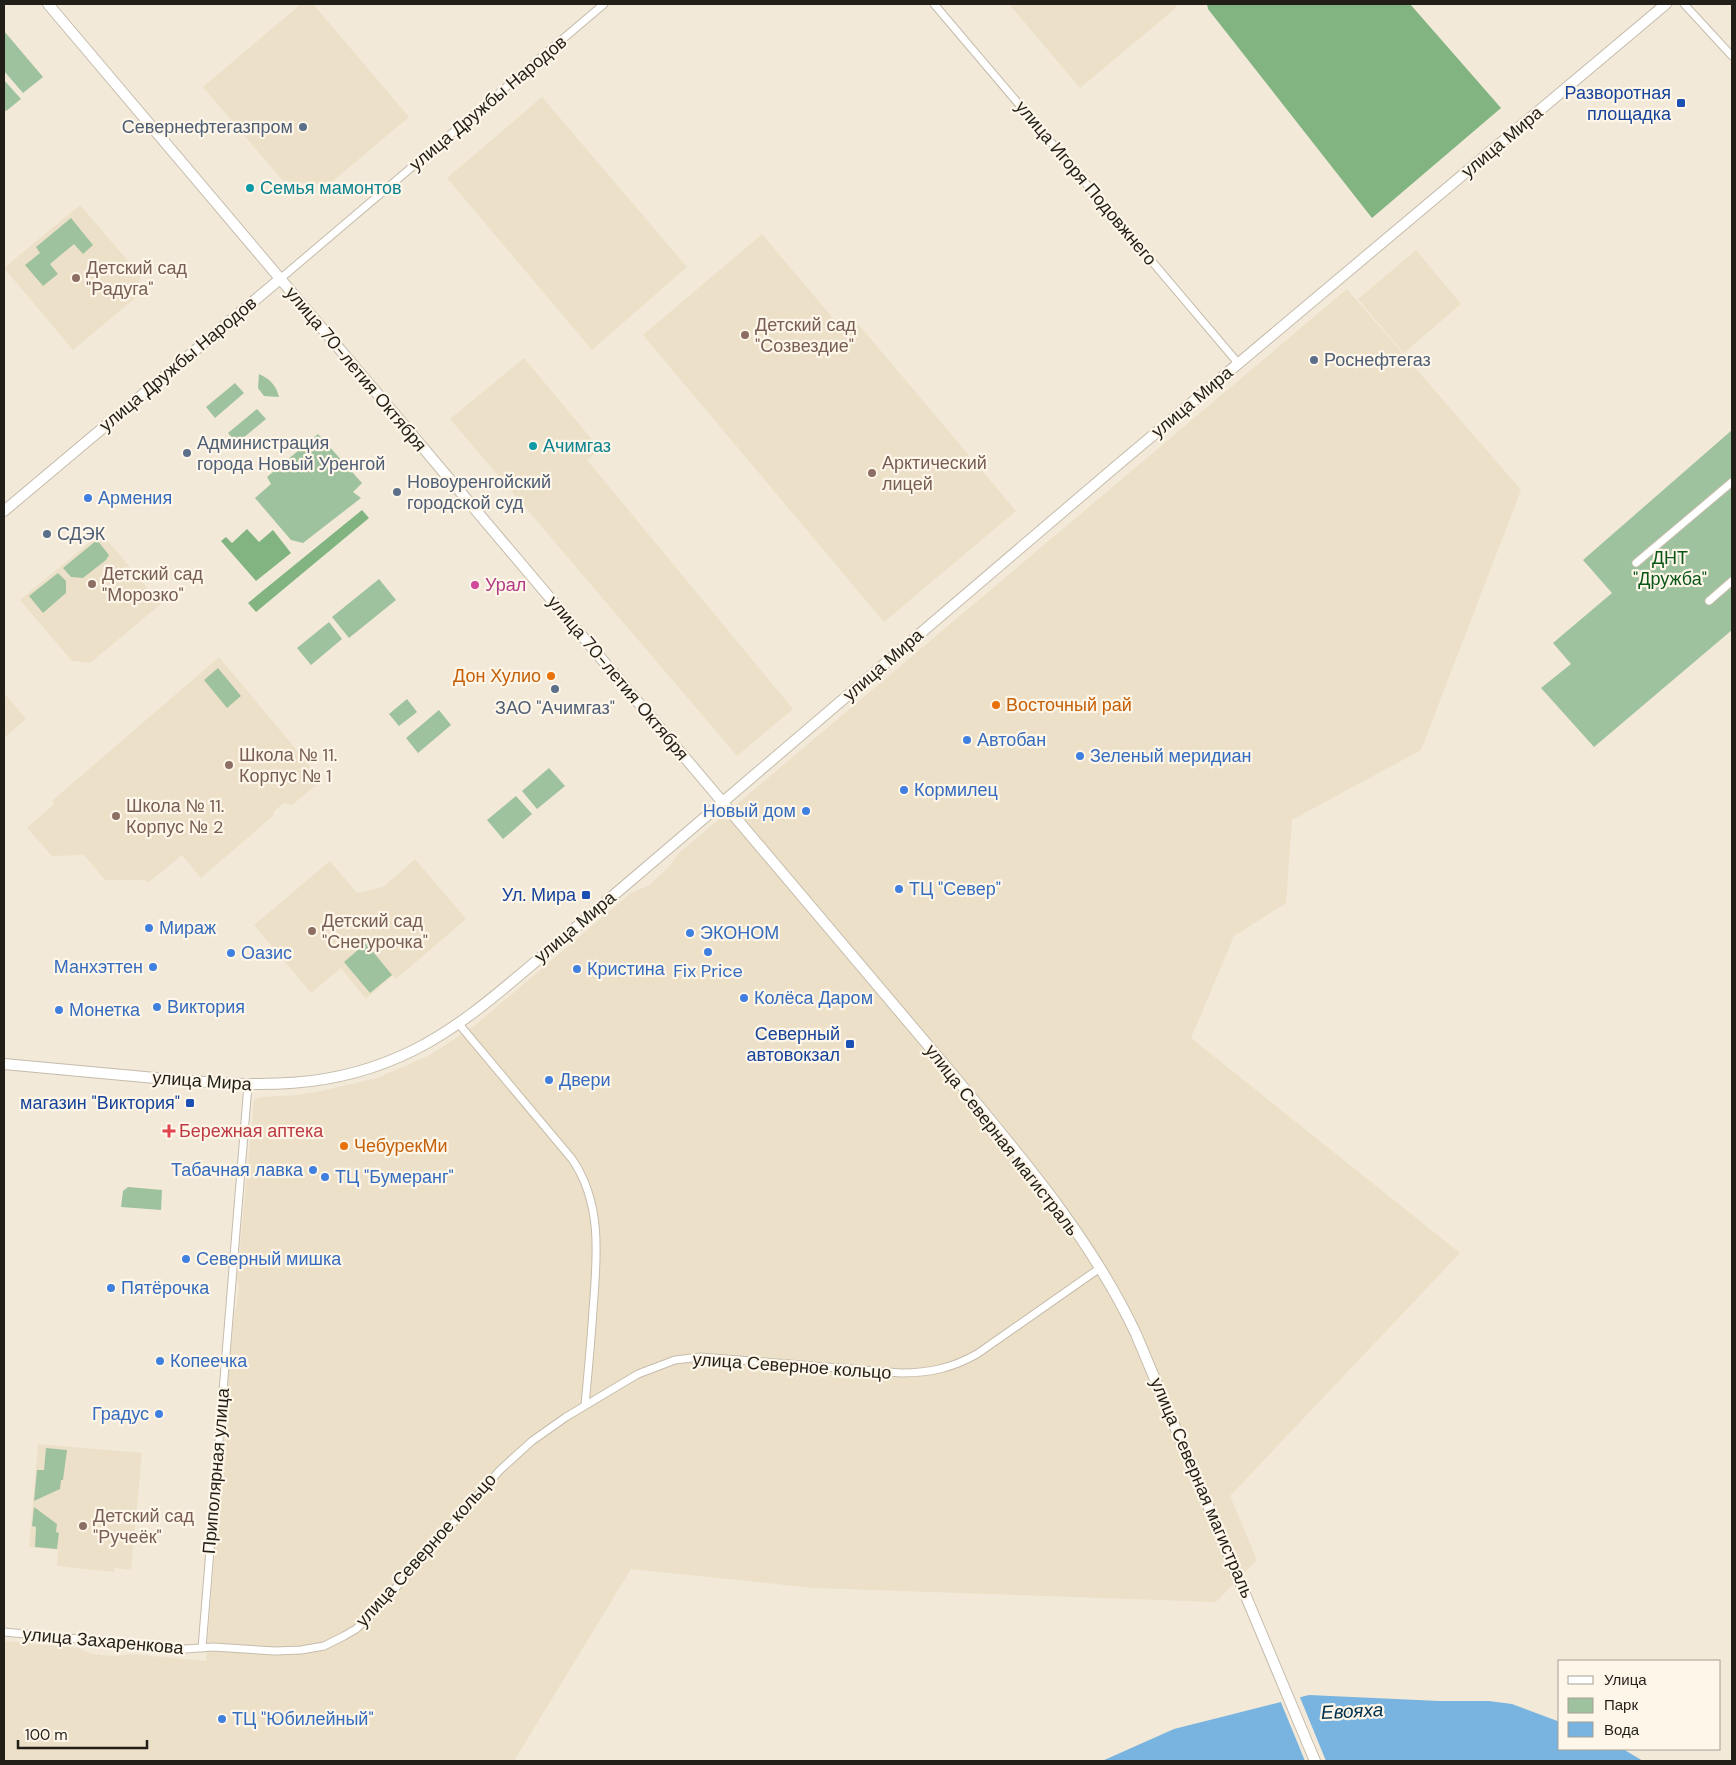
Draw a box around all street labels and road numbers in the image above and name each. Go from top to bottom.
street label: улица Дружбы Народов [404,30,572,176]
street label: улица Игоря Подовжнего [1010,95,1162,271]
street label: улица Мира [1456,100,1549,183]
street label: улица 70-летия Октября [280,281,432,457]
street label: улица Дружбы Народов [94,291,262,437]
street label: улица Мира [1146,360,1239,443]
street label: улица 70-летия Октября [542,590,694,766]
street label: улица Мира [838,623,929,707]
street label: улица Мира [529,885,622,968]
street label: улица Северная магистраль [919,1039,1085,1241]
street label: улица Мира [152,1066,253,1097]
street label: улица Северное кольцо [692,1347,892,1385]
street label: улица Северная магистраль [1145,1374,1259,1602]
street label: Приполярная улица [197,1386,235,1555]
street label: улица Северное кольцо [350,1468,502,1632]
street label: улица Захаренкова [22,1622,185,1660]

